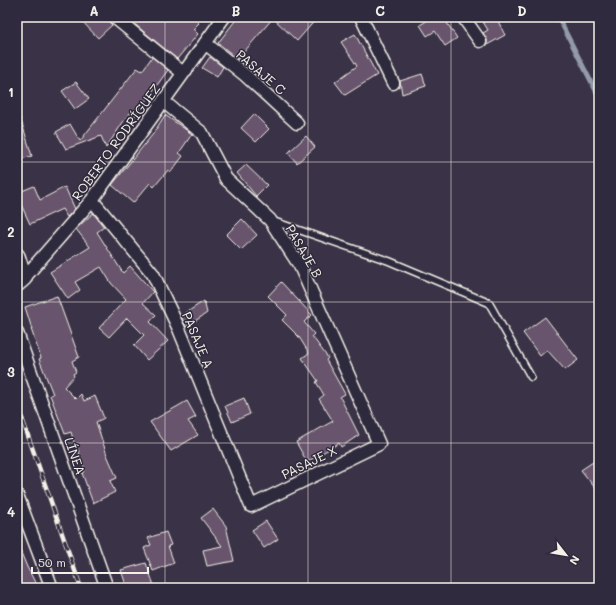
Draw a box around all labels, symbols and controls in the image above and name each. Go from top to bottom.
text: A [89,2,99,19]
text: B [232,2,241,19]
text: C [375,2,385,19]
text: D [517,2,527,19]
street label: PASAJE C [233,45,290,98]
street label: ROBERTO RODRÍGUEZ [67,80,164,203]
text: 1 [8,83,14,100]
street label: PASAJE B [282,221,327,281]
text: 2 [7,223,15,240]
street label: PASAJE A [179,309,218,371]
text: 3 [7,363,15,380]
street label: LÍNEA [61,435,90,477]
street label: PASAJE X [278,441,339,482]
text: 4 [7,503,15,520]
north arrow [546,535,586,575]
scale bar [32,549,148,575]
text: N [566,553,584,568]
text: 50 m [38,554,66,570]

